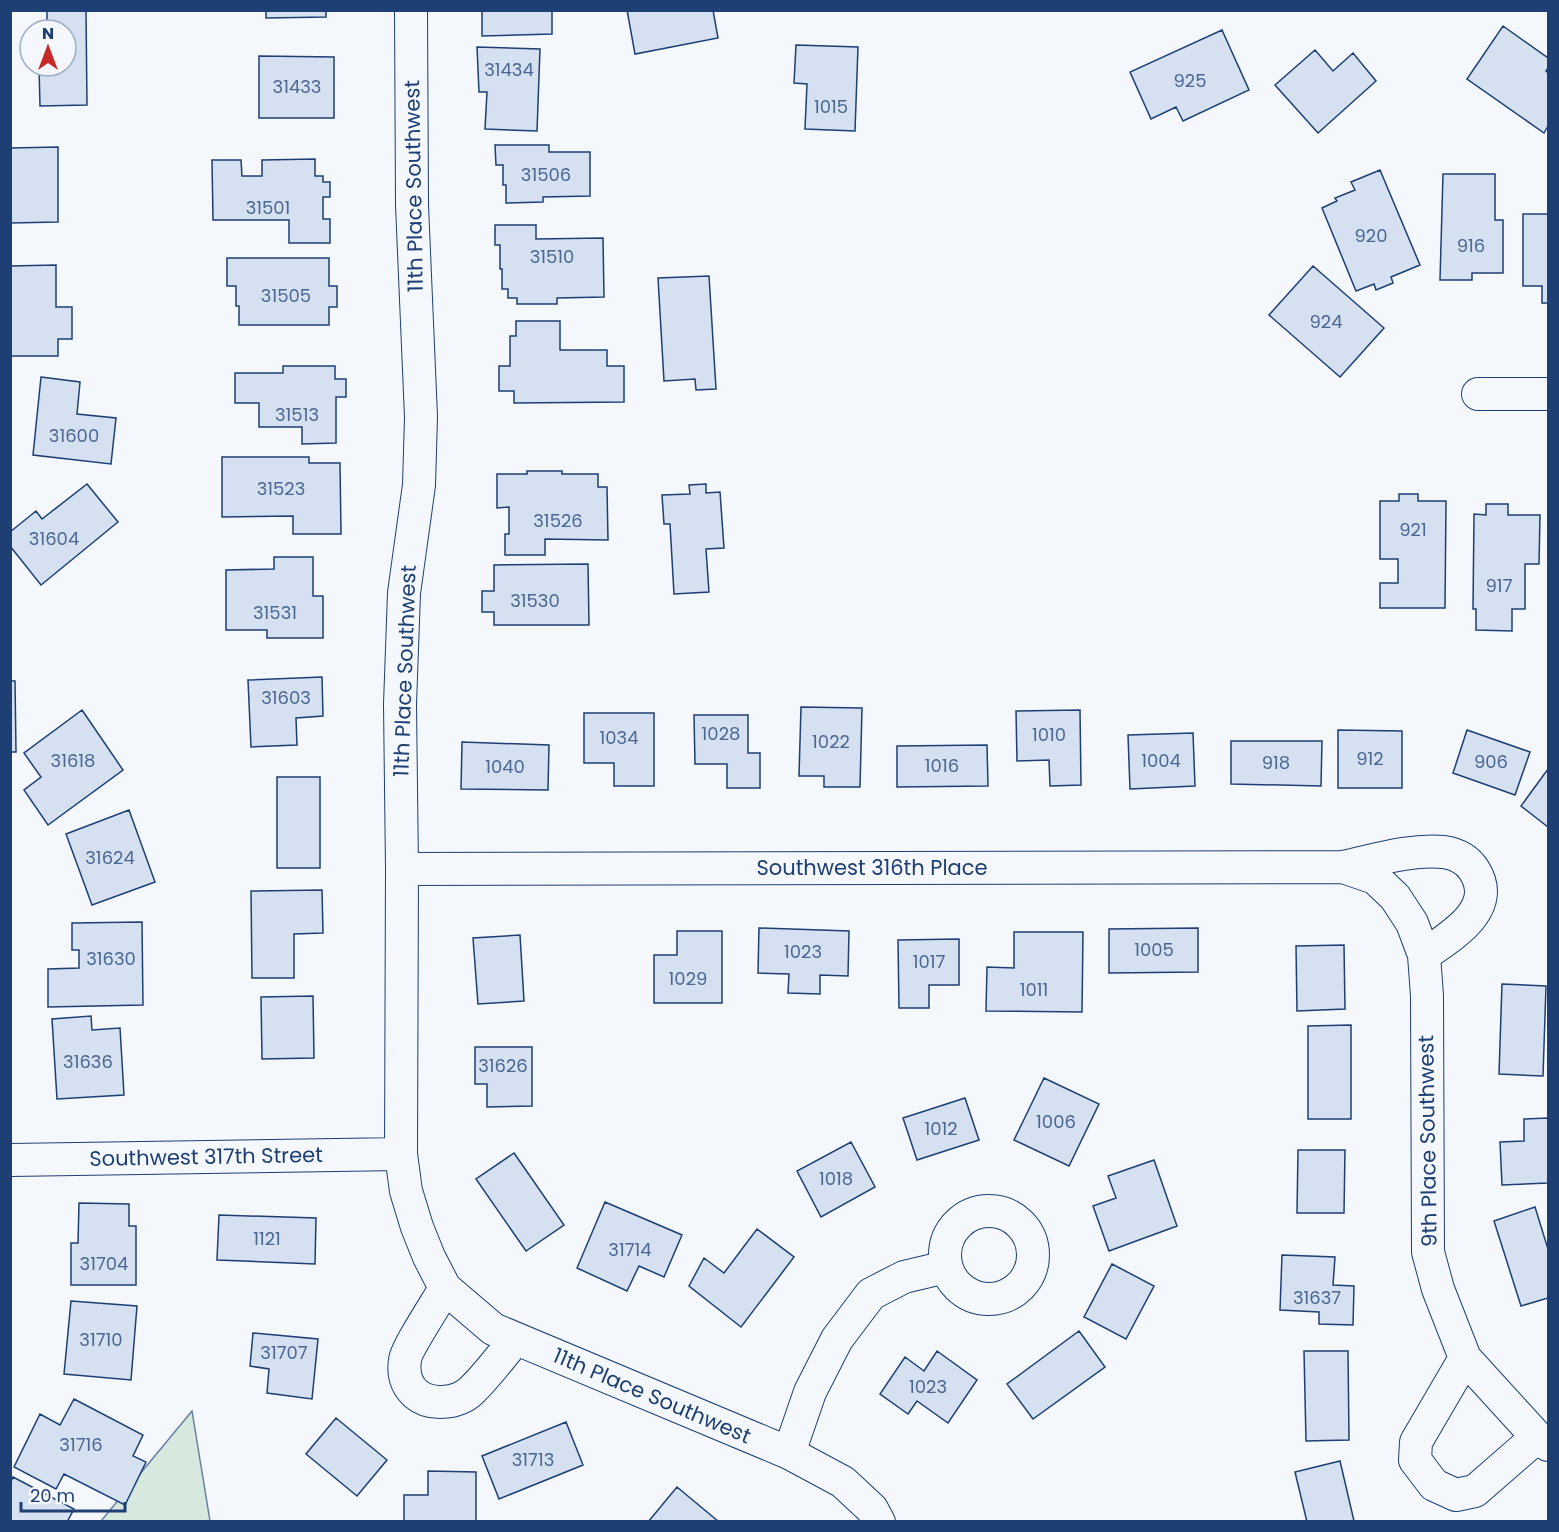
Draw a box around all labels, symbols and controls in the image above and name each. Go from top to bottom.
north arrow [18,18,78,78]
text: N [42,22,54,45]
house number: 31434 [484,57,534,82]
house number: 925 [1174,68,1207,93]
house number: 31433 [273,74,321,99]
street label: 11th Place Southwest [397,80,430,292]
house number: 1015 [814,94,848,119]
house number: 31506 [521,162,571,187]
house number: 31501 [246,195,290,220]
house number: 920 [1355,223,1388,248]
house number: 916 [1457,233,1485,258]
house number: 31510 [530,244,574,269]
house number: 31505 [261,283,311,308]
house number: 924 [1309,309,1343,334]
house number: 31513 [275,402,319,427]
house number: 31600 [49,423,99,448]
house number: 31523 [257,476,305,501]
house number: 31526 [533,508,583,533]
house number: 921 [1399,517,1427,542]
house number: 31604 [29,526,79,551]
street label: 11th Place Southwest [386,564,423,778]
house number: 917 [1486,573,1513,598]
house number: 31530 [510,588,560,613]
house number: 31531 [253,600,297,625]
house number: 31603 [261,685,311,710]
house number: 1028 [702,721,740,746]
house number: 1010 [1032,722,1066,747]
house number: 1034 [600,725,639,750]
house number: 1022 [812,729,850,754]
house number: 912 [1356,746,1384,771]
house number: 31618 [51,748,95,773]
house number: 1004 [1141,748,1181,773]
house number: 906 [1474,749,1508,774]
house number: 918 [1262,750,1290,775]
house number: 1016 [925,753,959,778]
house number: 1040 [485,754,525,779]
house number: 31624 [85,845,135,870]
street label: Southwest 316th Place [756,853,988,882]
house number: 1005 [1134,937,1174,962]
house number: 1023 [784,939,822,964]
house number: 31630 [86,946,136,971]
house number: 1017 [913,949,945,974]
house number: 1029 [669,966,707,991]
house number: 1011 [1020,977,1048,1002]
street label: 9th Place Southwest [1411,1035,1444,1247]
house number: 31636 [63,1049,113,1074]
house number: 31626 [478,1053,528,1078]
house number: 1006 [1036,1109,1076,1134]
house number: 1012 [924,1116,958,1141]
street label: Southwest 317th Street [89,1140,323,1173]
house number: 1018 [819,1166,853,1191]
house number: 1121 [253,1226,281,1251]
house number: 31714 [608,1237,652,1262]
house number: 31704 [80,1251,128,1276]
house number: 31637 [1293,1285,1341,1310]
house number: 31710 [79,1327,123,1352]
house number: 31707 [260,1340,308,1365]
street label: 11th Place Southwest [549,1341,756,1450]
house number: 1023 [909,1374,947,1399]
house number: 31716 [59,1432,103,1457]
house number: 31713 [512,1447,554,1472]
scale bar [21,1475,124,1513]
text: 20 m [30,1483,75,1508]

